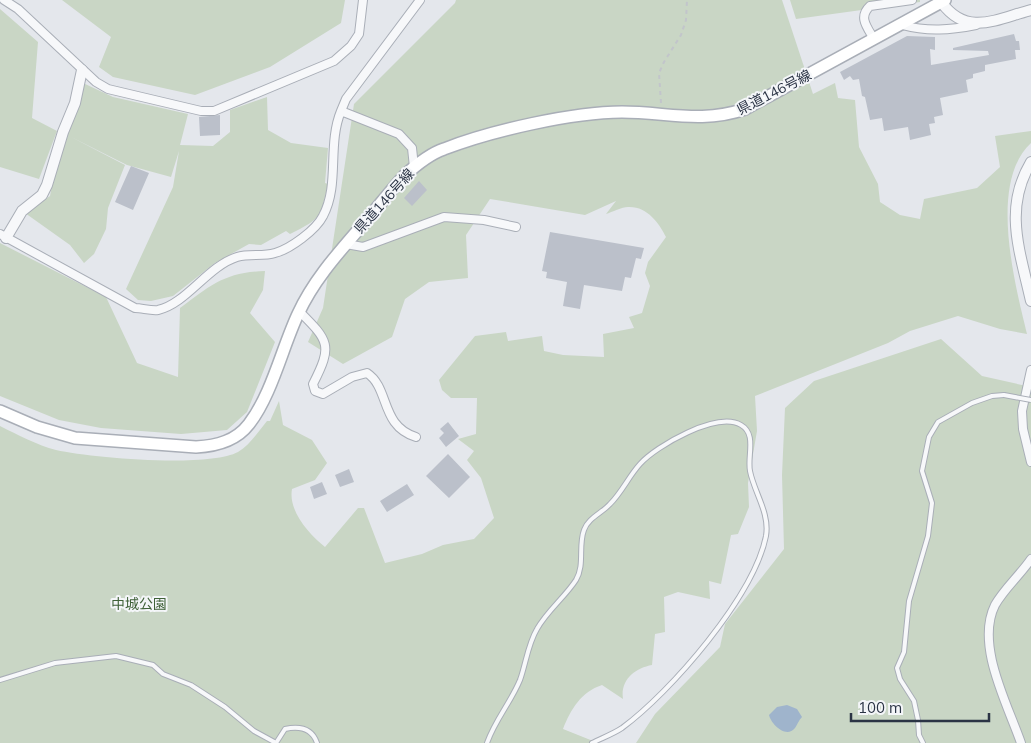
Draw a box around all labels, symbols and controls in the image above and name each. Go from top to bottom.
street label: 県道146号線 [734,66,814,118]
street label: 県道146号線 [350,165,418,237]
park label: 中城公園 [111,595,167,613]
scale bar [851,690,988,722]
text: 100 m [858,698,902,717]

